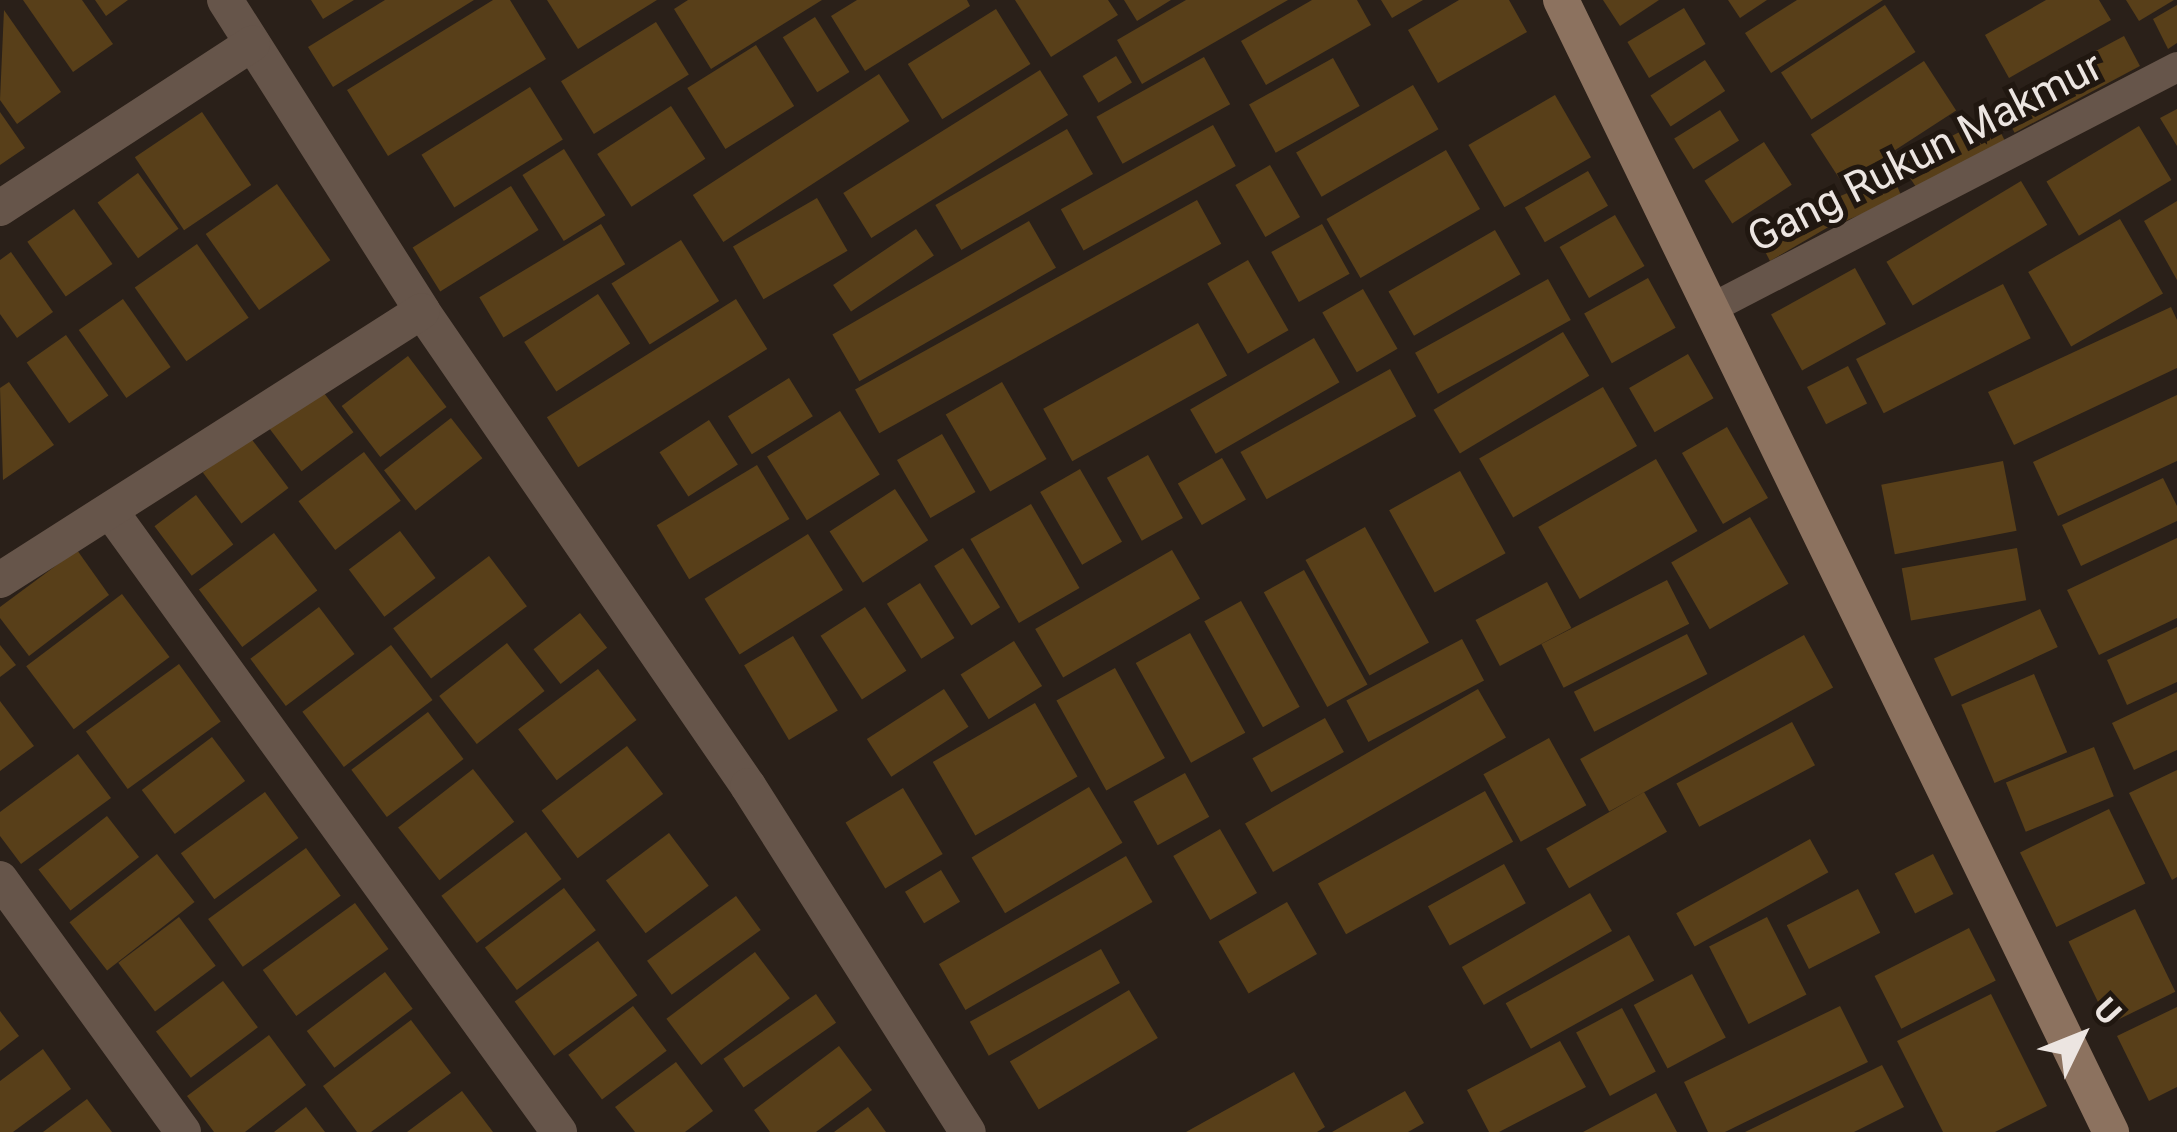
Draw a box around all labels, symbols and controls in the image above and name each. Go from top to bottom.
street label: Gang Rukun Makmur [1739,41,2111,263]
north arrow [2021,976,2141,1096]
text: U [2086,990,2129,1032]

